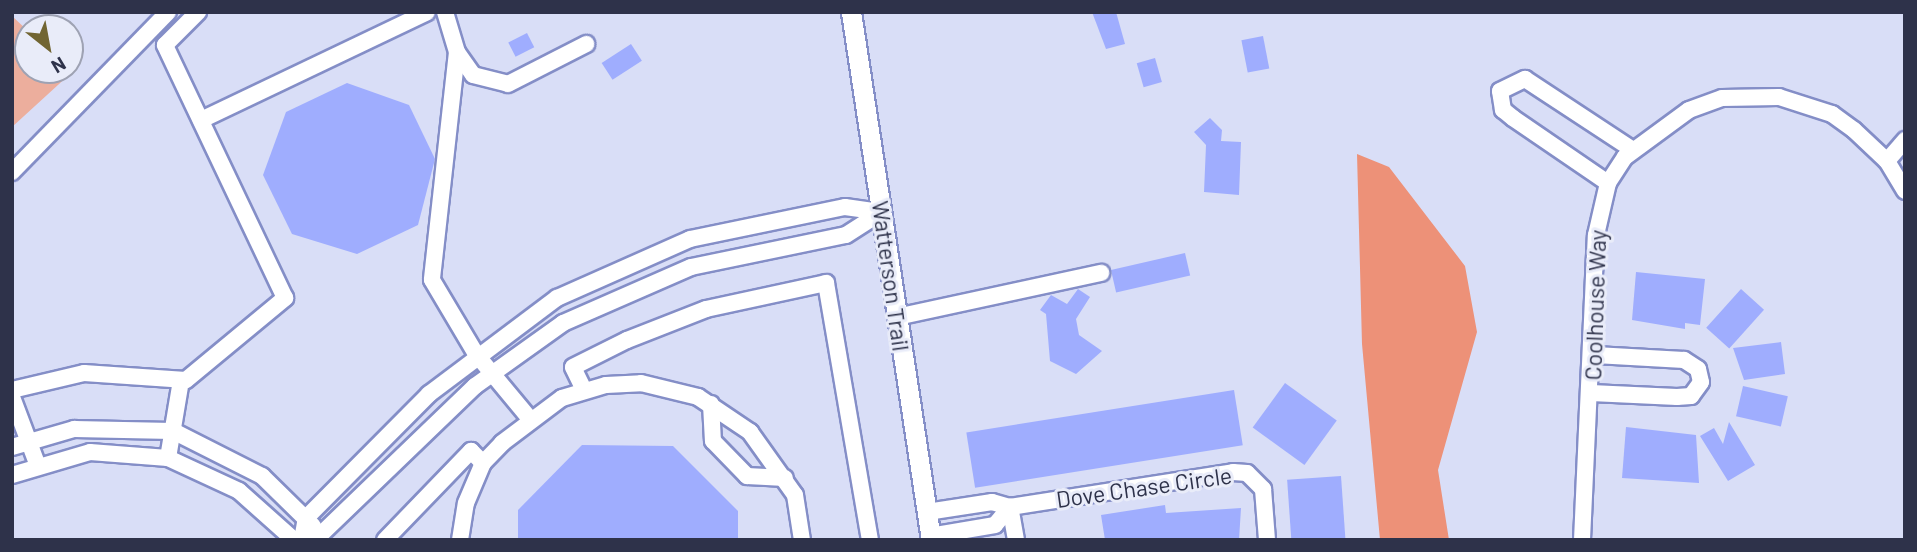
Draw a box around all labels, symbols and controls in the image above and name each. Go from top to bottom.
north arrow [14,14,84,84]
text: N [48,53,70,79]
street label: Watterson Trail [867,199,915,353]
street label: Coolhouse Way [1579,229,1611,381]
street label: Dove Chase Circle [1054,461,1234,513]

